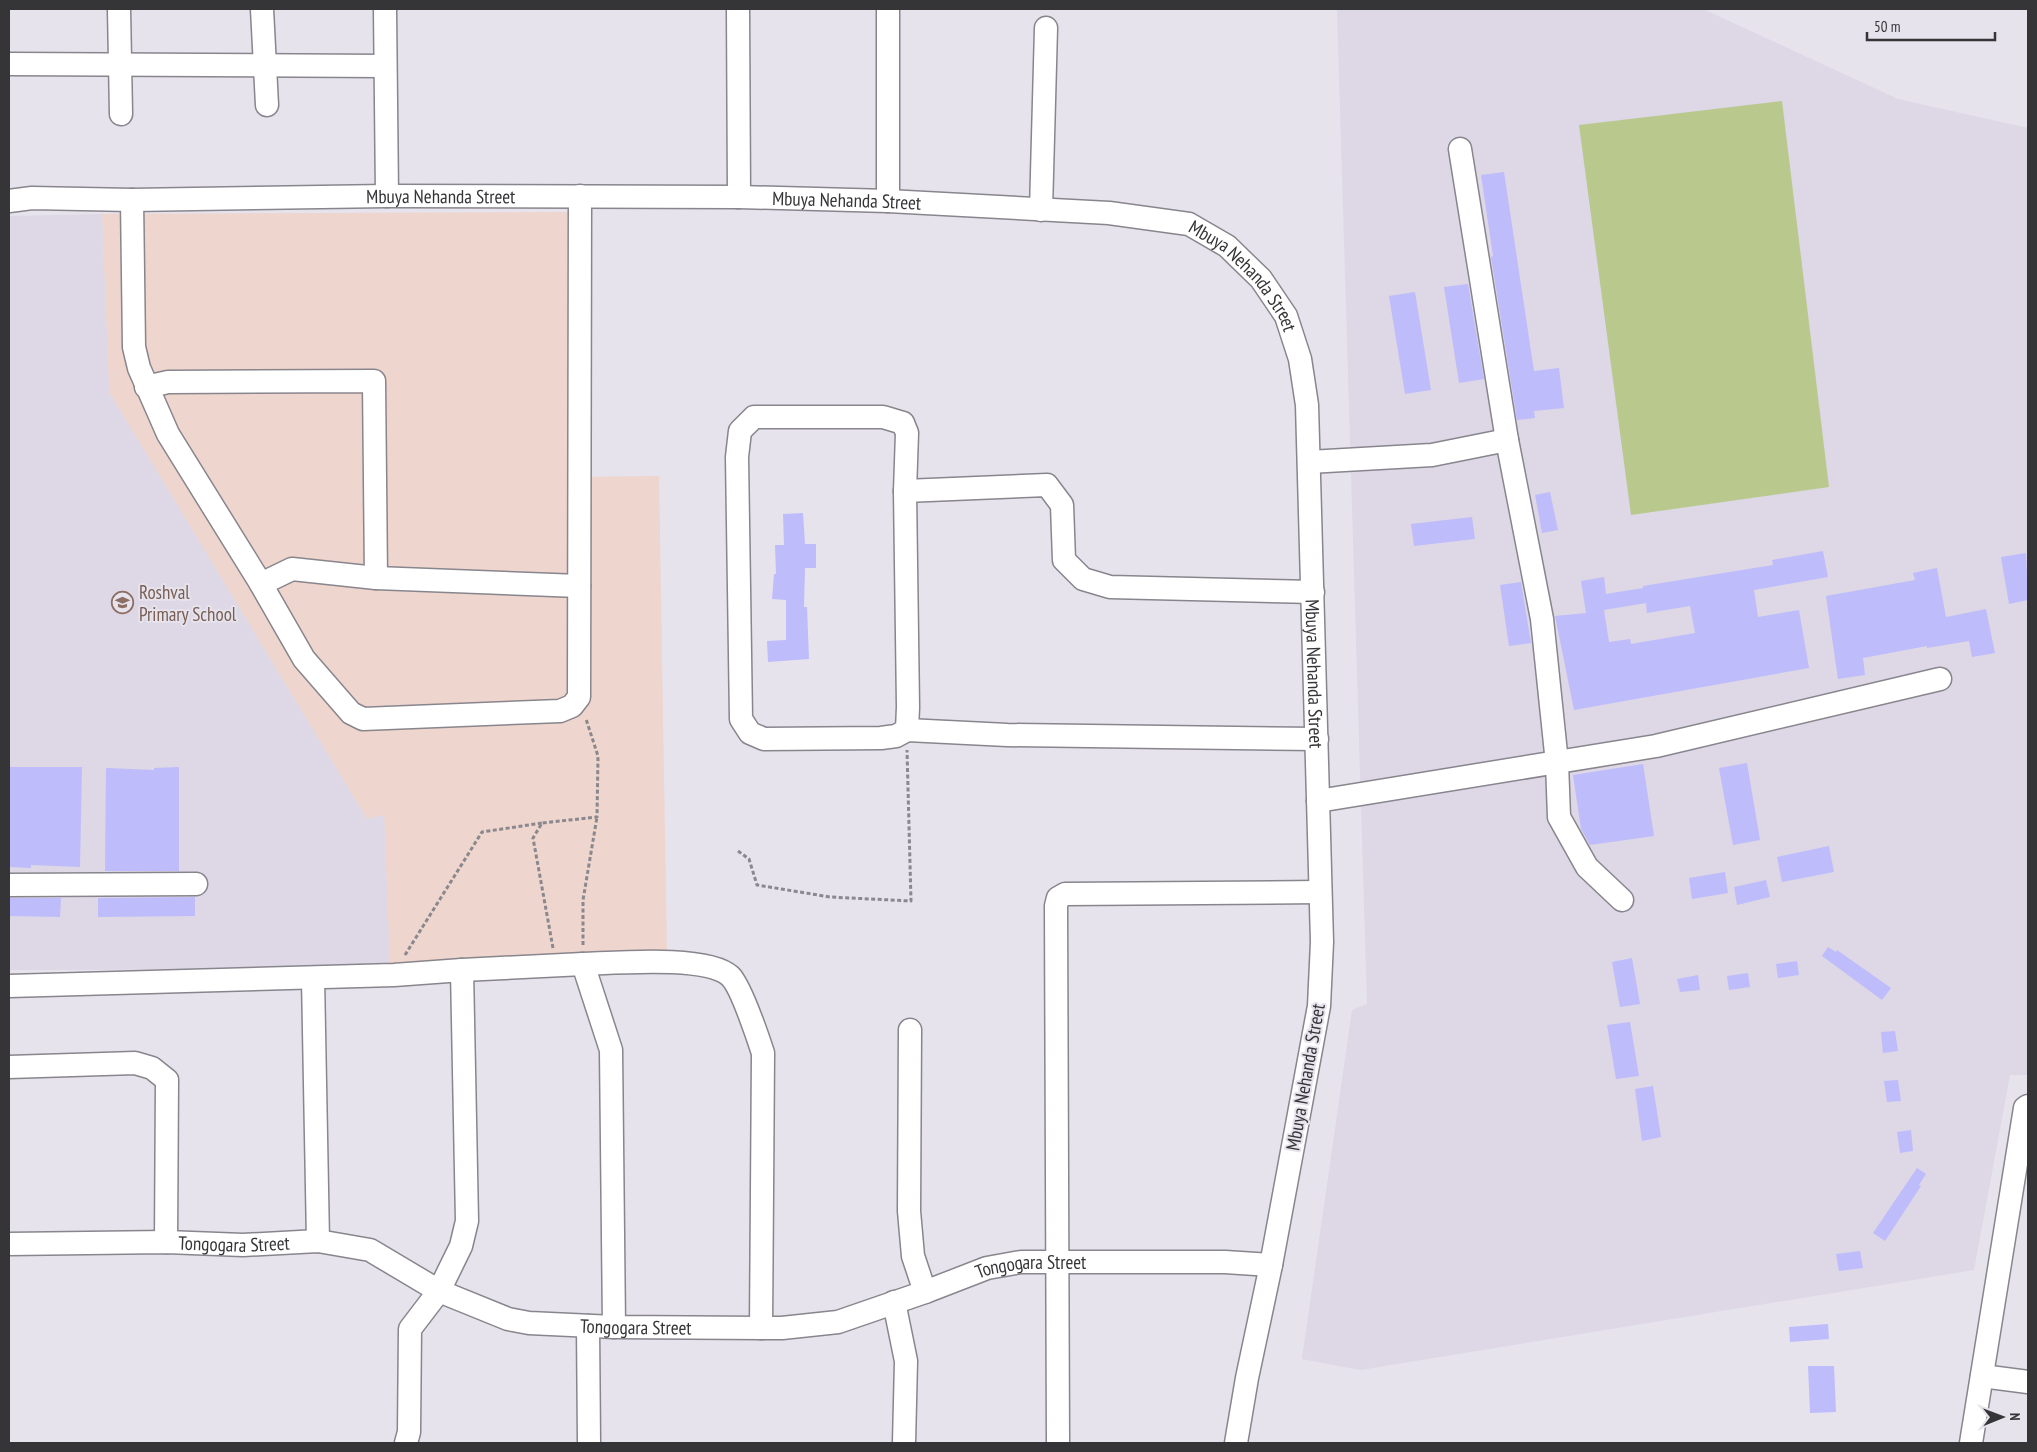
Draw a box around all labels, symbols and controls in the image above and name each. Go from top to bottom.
scale bar [1867,10,1994,42]
text: 50 m [1874,17,1900,36]
street label: Mbuya Nehanda Street [366,184,516,208]
street label: Mbuya Nehanda Street [772,186,923,215]
street label: Mbuya Nehanda Street [1185,215,1302,335]
place label: Roshval Primary School [139,580,237,626]
school or university icon: Roshval Primary School [111,591,135,615]
street label: Mbuya Nehanda Street [1300,599,1329,749]
street label: Mbuya Nehanda Street [1280,1001,1330,1152]
street label: Tongogara Street [178,1230,291,1257]
street label: Tongogara Street [972,1250,1087,1283]
street label: Tongogara Street [580,1313,692,1339]
north arrow [1977,1392,2027,1442]
text: N [2006,1413,2024,1421]

